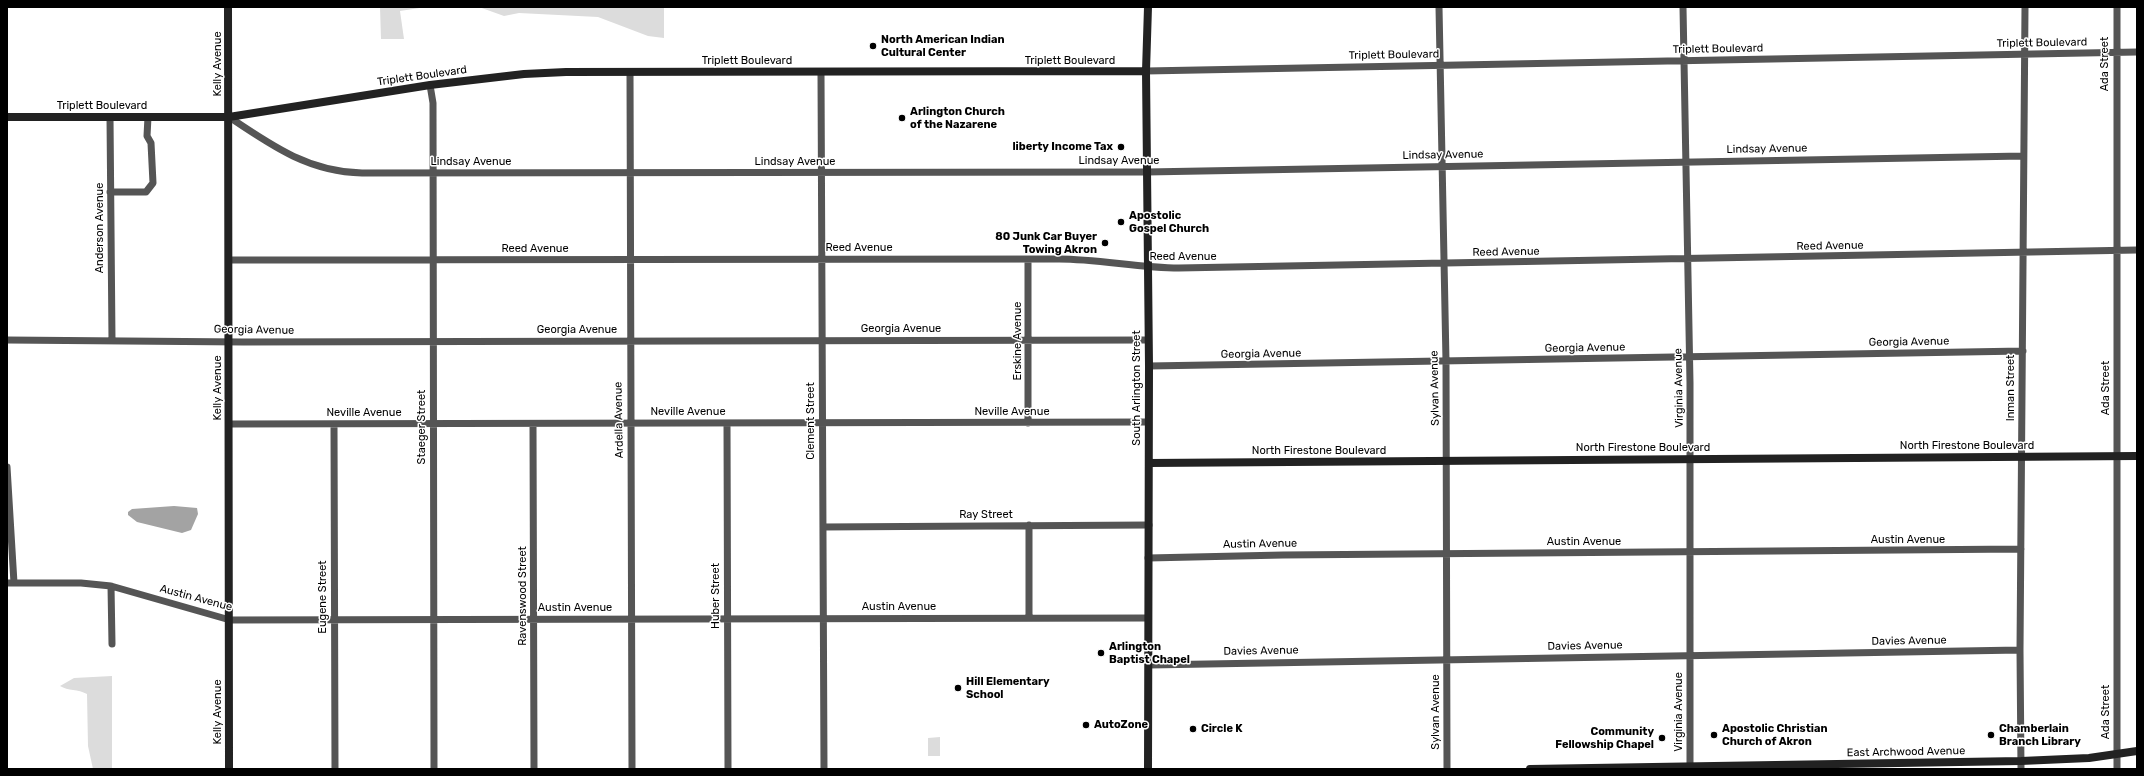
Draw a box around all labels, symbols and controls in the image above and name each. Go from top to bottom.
street label: Kelly Avenue [211,31,225,97]
place label: North American Indian Cultural Center [881,33,1005,59]
street label: Triplett Boulevard [1997,36,2087,50]
street label: Ada Street [2098,37,2112,91]
marker: North American Indian Cultural Center [868,41,878,51]
street label: Triplett Boulevard [1673,42,1763,56]
street label: Triplett Boulevard [1349,48,1439,62]
street label: Triplett Boulevard [702,54,792,68]
street label: Triplett Boulevard [1025,54,1115,68]
street label: Triplett Boulevard [376,63,468,89]
street label: Triplett Boulevard [57,99,147,113]
place label: Arlington Church of the Nazarene [910,105,1005,131]
marker: Arlington Church of the Nazarene [897,113,907,123]
place label: liberty Income Tax [1012,140,1113,154]
marker: liberty Income Tax [1116,142,1126,152]
street label: Lindsay Avenue [1726,142,1808,156]
street label: Lindsay Avenue [1402,148,1484,162]
street label: Lindsay Avenue [1079,154,1159,168]
street label: Lindsay Avenue [431,155,511,169]
street label: Lindsay Avenue [755,155,835,169]
street label: Anderson Avenue [93,183,107,273]
place label: Apostolic Gospel Church [1129,209,1209,235]
marker: Apostolic Gospel Church [1116,217,1126,227]
place label: 80 Junk Car Buyer Towing Akron [995,230,1097,256]
marker: 80 Junk Car Buyer Towing Akron [1100,238,1110,248]
street label: Reed Avenue [1796,239,1864,253]
street label: Reed Avenue [825,241,893,255]
street label: Reed Avenue [501,242,569,256]
street label: Reed Avenue [1472,245,1540,259]
street label: Reed Avenue [1149,250,1217,264]
street label: Erskine Avenue [1011,302,1025,380]
street label: Georgia Avenue [861,322,941,336]
street label: Georgia Avenue [214,323,294,337]
street label: Georgia Avenue [537,323,617,337]
street label: South Arlington Street [1130,330,1144,446]
street label: Georgia Avenue [1869,335,1949,349]
street label: Georgia Avenue [1545,341,1625,355]
street label: Georgia Avenue [1221,347,1301,361]
street label: Virginia Avenue [1672,348,1686,428]
street label: Sylvan Avenue [1428,350,1442,426]
street label: Kelly Avenue [211,355,225,421]
street label: Inman Street [2004,355,2018,421]
street label: Ada Street [2099,361,2113,415]
street label: Ardella Avenue [612,382,626,458]
street label: Clement Street [804,382,818,460]
street label: Staeger Street [415,390,429,464]
street label: Neville Avenue [650,405,726,419]
street label: Neville Avenue [974,405,1050,419]
street label: Neville Avenue [326,406,402,420]
street label: North Firestone Boulevard [1900,439,2034,453]
street label: North Firestone Boulevard [1576,441,1710,455]
street label: North Firestone Boulevard [1252,444,1386,458]
street label: Ray Street [959,508,1013,522]
street label: Austin Avenue [1871,533,1945,547]
street label: Austin Avenue [1547,535,1621,549]
street label: Austin Avenue [1223,537,1297,551]
street label: Ravenswood Street [516,546,530,646]
street label: Eugene Street [316,560,330,634]
street label: Huber Street [709,563,723,629]
street label: Austin Avenue [158,582,234,614]
street label: Austin Avenue [862,600,936,614]
street label: Austin Avenue [538,601,612,615]
street label: Davies Avenue [1871,634,1947,648]
street label: Davies Avenue [1547,639,1623,653]
place label: Arlington Baptist Chapel [1109,640,1190,666]
street label: Davies Avenue [1223,644,1299,658]
marker: Arlington Baptist Chapel [1096,648,1106,658]
street label: Virginia Avenue [1672,672,1686,752]
street label: Sylvan Avenue [1429,674,1443,750]
place label: Hill Elementary School [966,675,1049,701]
street label: Kelly Avenue [211,679,225,745]
marker: Hill Elementary School [953,683,963,693]
street label: Ada Street [2099,685,2113,739]
place label: AutoZone [1094,718,1148,732]
marker: AutoZone [1081,720,1091,730]
place label: Circle K [1201,722,1243,736]
place label: Apostolic Christian Church of Akron [1722,722,1827,748]
place label: Chamberlain Branch Library [1999,722,2081,748]
marker: Circle K [1188,724,1198,734]
place label: Community Fellowship Chapel [1555,725,1654,751]
marker: Apostolic Christian Church of Akron [1709,730,1719,740]
marker: Chamberlain Branch Library [1986,730,1996,740]
marker: Community Fellowship Chapel [1657,733,1667,743]
street label: East Archwood Avenue [1847,744,1965,760]

